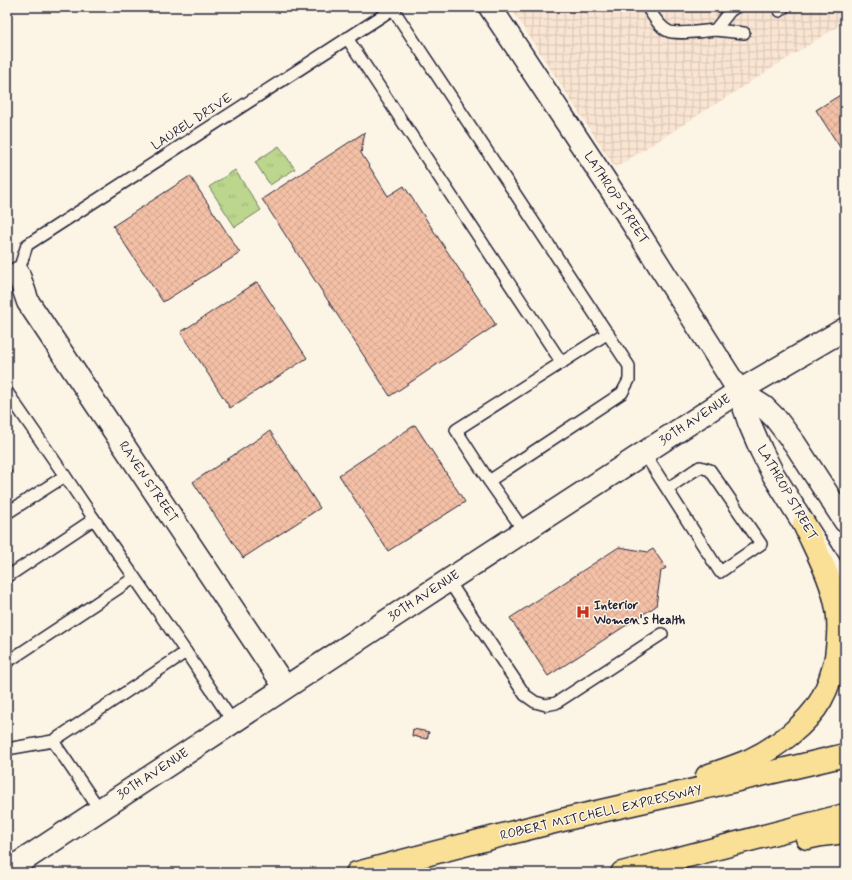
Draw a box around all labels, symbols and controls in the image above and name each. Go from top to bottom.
street label: LAUREL DRIVE [148,90,236,154]
street label: LATHROP STREET [580,148,652,248]
street label: 30TH AVENUE [656,390,734,449]
street label: RAVEN STREET [115,438,182,526]
street label: LATHROP STREET [753,442,821,544]
street label: 30TH AVENUE [385,566,463,625]
place label: Interior Women's Health [593,597,685,629]
hospital icon: Interior Women's Health [575,604,591,620]
street label: 30TH AVENUE [114,744,192,803]
street label: ROBERT MITCHELL EXPRESSWAY [498,781,704,845]

